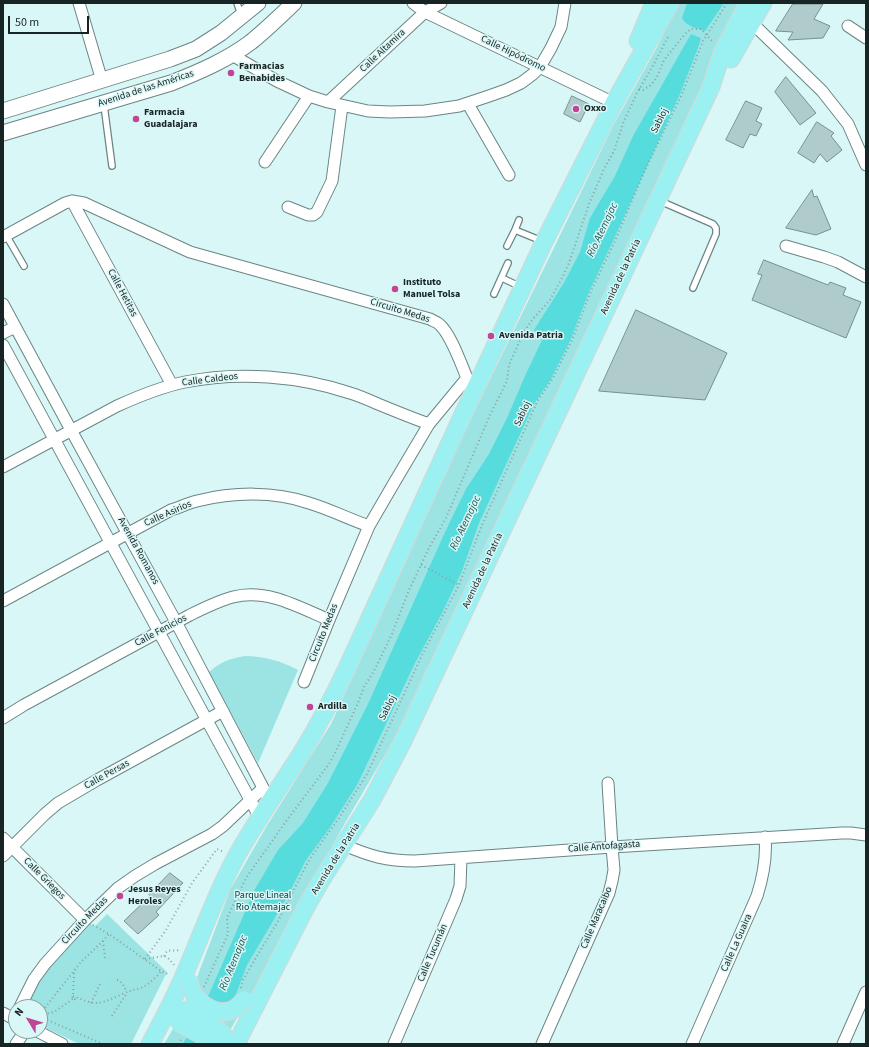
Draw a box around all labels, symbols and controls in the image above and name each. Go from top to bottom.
scale bar [10,8,91,34]
text: 50 m [15,14,39,31]
street label: Calle Altamira [358,27,408,75]
street label: Calle Hipódromo [479,33,547,75]
place label: Farmacias Benabides [239,61,285,84]
street label: Avenida de las Américas [97,68,195,110]
marker: Farmacias Benabides [226,68,236,78]
place label: Oxxo [584,103,606,115]
marker: Oxxo [571,104,581,114]
place label: Farmacia Guadalajara [144,107,197,130]
street label: Sabloj [649,107,671,135]
marker: Farmacia Guadalajara [131,114,141,124]
water label: Río Atemajac [585,201,621,259]
street label: Avenida de la Patria [598,237,644,317]
street label: Calle Hetitas [104,267,140,319]
place label: Instituto Manuel Tolsa [403,277,460,300]
marker: Instituto Manuel Tolsa [390,284,400,294]
street label: Circuito Medas [369,296,431,326]
place label: Avenida Patria [499,330,563,342]
marker: Avenida Patria [486,331,496,341]
street label: Calle Caldeos [181,371,239,389]
street label: Sabloj [512,400,534,428]
water label: Río Atemajac [448,494,484,552]
street label: Calle Asirios [142,498,194,530]
street label: Avenida Romanos [115,515,161,587]
street label: Avenida de la Patria [460,531,506,611]
street label: Circuito Medas [307,602,341,664]
street label: Calle Fenicios [133,612,189,650]
street label: Sabloj [377,694,399,722]
place label: Ardilla [318,701,347,713]
marker: Ardilla [305,702,315,712]
street label: Calle Persas [82,758,132,792]
street label: Avenida de la Patria [309,821,363,897]
street label: Calle Antofagasta [568,838,640,856]
street label: Calle Griegos [21,856,67,902]
place label: Jesus Reyes Heroles [128,884,181,908]
street label: Calle Maracaibo [579,885,615,951]
park label: Parque Lineal Rio Atemajac [235,890,291,914]
marker: Jesus Reyes Heroles [115,891,125,901]
street label: Circuito Medas [59,895,111,947]
street label: Calle La Guaira [719,912,755,974]
street label: Calle Tucumán [415,922,451,984]
water label: Río Atemajac [217,933,251,993]
north arrow [8,999,48,1039]
text: N [11,1004,27,1019]

